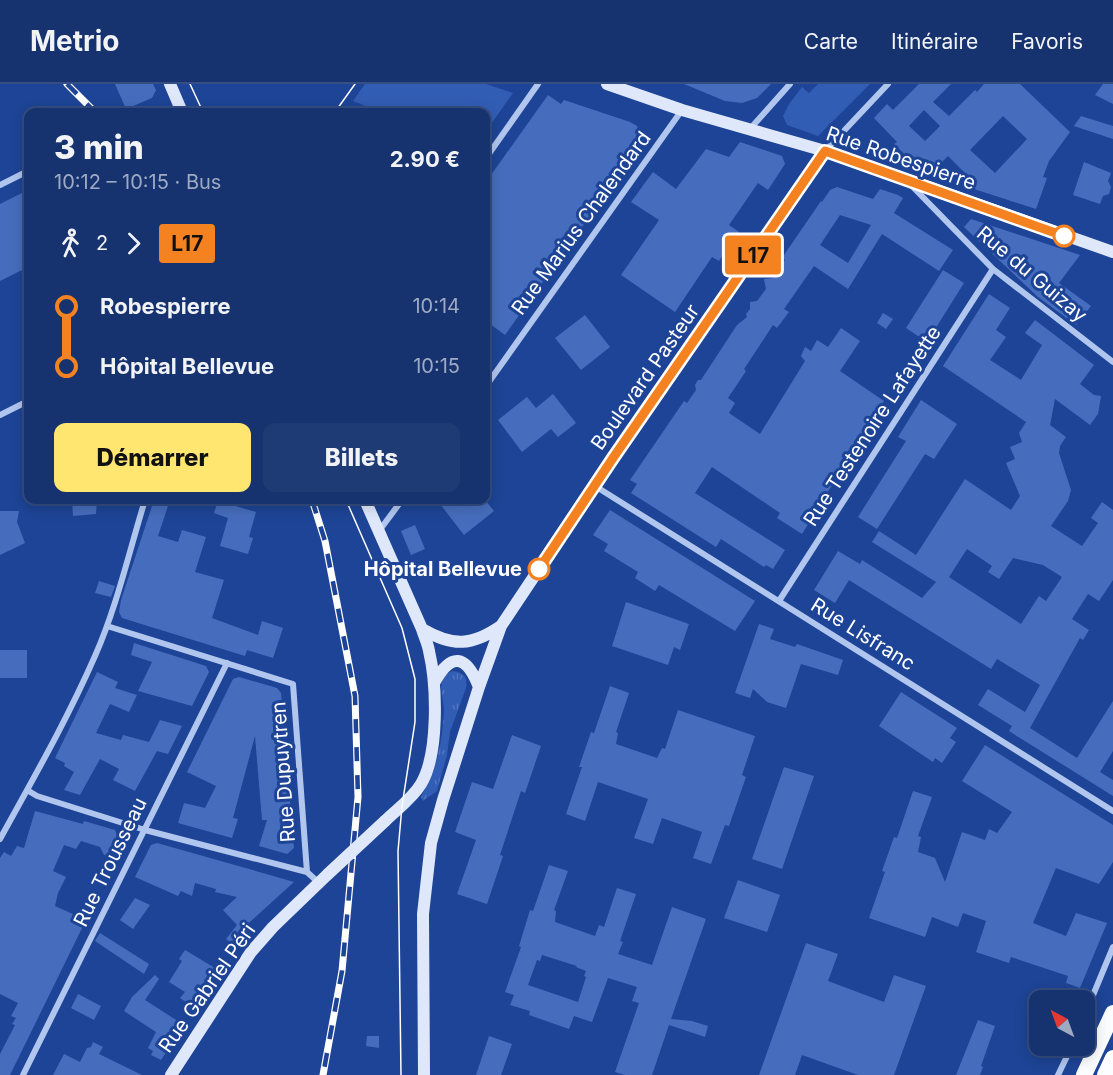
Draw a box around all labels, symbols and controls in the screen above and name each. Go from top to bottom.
text: Metrio [30,24,119,58]
text: Carte [804,29,858,54]
text: Itinéraire [891,29,978,54]
text: Favoris [1011,29,1083,54]
street label: Rue Robespierre [823,121,979,195]
text: 3 min [54,127,144,167]
street label: Rue Marius Chalendard [506,127,656,319]
text: 2.90 € [390,146,460,172]
text: 10:12 – 10:15 · Bus [54,170,221,194]
street label: Rue du Guizay [972,221,1092,327]
unlabelled marker [1053,225,1075,247]
icon: walk [54,227,87,260]
icon: forward [117,227,150,260]
text: 2 [96,231,108,255]
text: L17 [171,231,203,256]
line badge: L17 [718,236,788,274]
text: L17 [737,243,769,268]
text: Robespierre [100,293,231,319]
text: 10:14 [412,294,460,318]
street label: Boulevard Pasteur [586,299,705,454]
street label: Rue Testenoire Lafayette [798,321,946,531]
text: Hôpital Bellevue [100,353,274,379]
text: 10:15 [413,354,460,378]
button: Démarrer [54,423,251,492]
button: Billets [263,423,460,492]
place label: Hôpital Bellevue [364,557,522,581]
marker: Hôpital Bellevue [528,558,550,580]
street label: Rue Lisfranc [807,593,919,675]
street label: Rue Dupuytren [266,701,300,843]
street label: Rue Trousseau [68,793,152,931]
street label: Rue Gabriel Péri [154,919,260,1057]
north arrow [1029,990,1095,1056]
map controls [1029,990,1095,1056]

